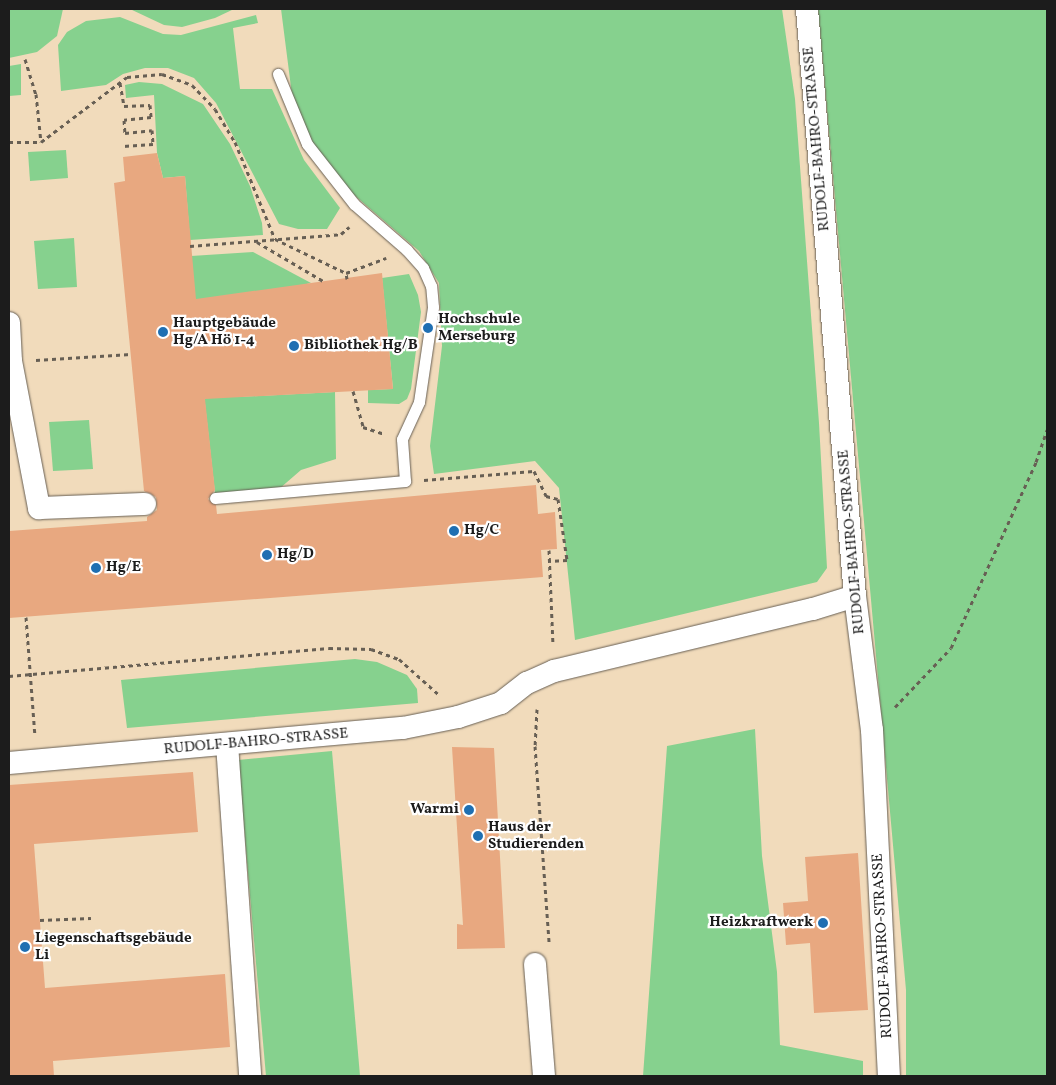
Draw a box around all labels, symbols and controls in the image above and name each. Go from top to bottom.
street label: RUDOLF-BAHRO-STRASSE [800,46,834,232]
place label: Hochschule Merseburg [438,310,520,345]
place label: Hauptgebäude Hg/A Hö 1-4 [173,314,276,349]
marker: Hochschule Merseburg [422,322,434,334]
marker: Hauptgebäude Hg/A Hö 1-4 [157,326,169,338]
place label: Bibliothek Hg/B [304,337,418,355]
marker: Bibliothek Hg/B [288,340,300,352]
street label: RUDOLF-BAHRO-STRASSE [835,449,869,635]
place label: Hg/C [464,522,499,540]
marker: Hg/C [448,525,460,537]
place label: Hg/D [277,546,314,564]
marker: Hg/D [261,549,273,561]
place label: Hg/E [106,559,141,577]
marker: Hg/E [90,562,102,574]
street label: RUDOLF-BAHRO-STRASSE [163,725,349,759]
place label: Warmi [410,801,459,819]
marker: Warmi [463,804,475,816]
place label: Haus der Studierenden [488,818,584,853]
marker: Haus der Studierenden [472,830,484,842]
street label: RUDOLF-BAHRO-STRASSE [869,853,897,1039]
place label: Heizkraftwerk [709,914,813,932]
marker: Heizkraftwerk [817,917,829,929]
place label: Liegenschaftsgebäude Li [35,929,192,964]
marker: Liegenschaftsgebäude Li [19,941,31,953]

